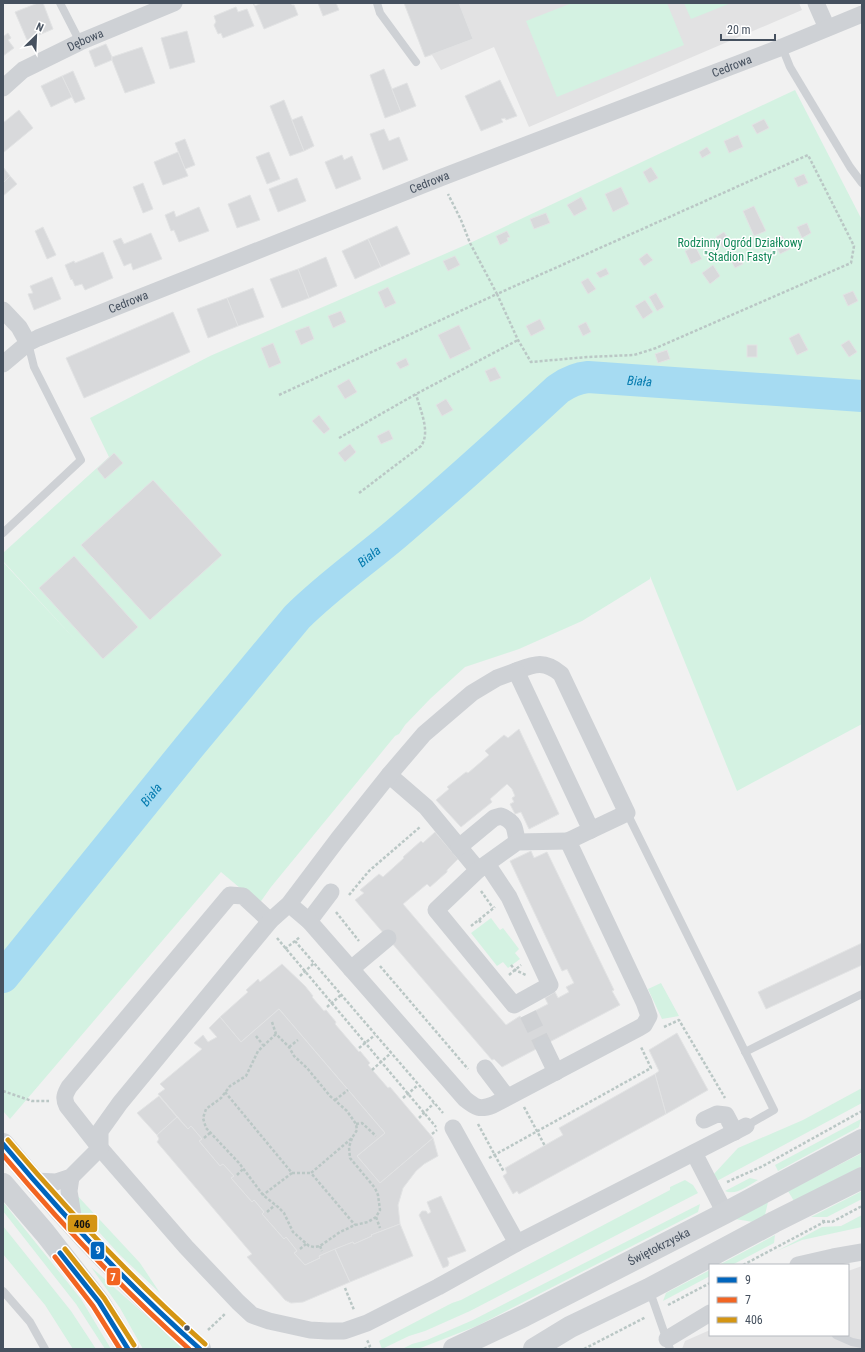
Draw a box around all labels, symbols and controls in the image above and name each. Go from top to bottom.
north arrow [16,16,56,56]
scale bar [721,16,775,42]
text: N [34,20,46,35]
text: 20 m [727,23,751,37]
street label: Dębowa [65,26,106,54]
street label: Cedrowa [710,52,754,80]
street label: Cedrowa [407,168,451,196]
park label: Rodzinny Ogród Działkowy "Stadion Fasty" [678,236,803,264]
street label: Cedrowa [106,288,150,316]
water label: Biała [627,372,653,389]
water label: Biała [354,542,383,570]
water label: Biała [137,780,164,809]
line badge: 406 [67,1214,98,1233]
text: 406 [74,1218,91,1231]
street label: Świętokrzyska [625,1225,693,1269]
line badge: 9 [90,1241,105,1260]
text: 9 [95,1244,101,1257]
legend [709,1264,849,1336]
line badge: 7 [106,1267,121,1286]
text: 7 [110,1271,116,1284]
text: 9 [745,1273,751,1287]
text: 7 [745,1293,751,1307]
text: 406 [745,1313,763,1327]
unlabelled marker [182,1323,192,1333]

